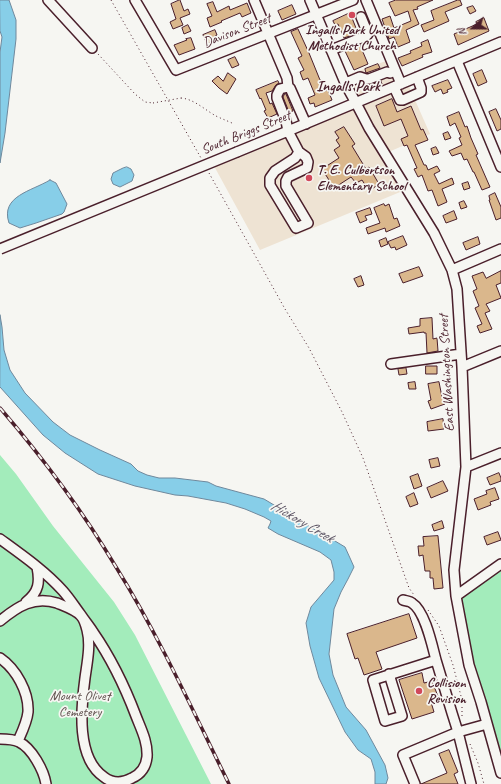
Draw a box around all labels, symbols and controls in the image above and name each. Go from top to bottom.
north arrow [453,8,493,48]
street label: Davison Street [201,10,273,52]
marker: Ingalls Park United Methodist Church [347,10,357,20]
place label: Ingalls Park United Methodist Church [305,22,399,54]
text: N [454,27,470,38]
district label: Ingalls Park [316,78,380,96]
street label: South Briggs Street [199,107,293,159]
place label: T. E. Culbertson Elementary School [317,162,406,194]
marker: T. E. Culbertson Elementary School [304,173,314,183]
street label: East Washington Street [436,314,458,432]
water label: Hickory Creek [267,497,337,547]
place label: Collision Revision [427,675,466,708]
marker: Collision Revision [414,686,424,696]
park label: Mount Olivet Cemetery [50,688,110,720]

